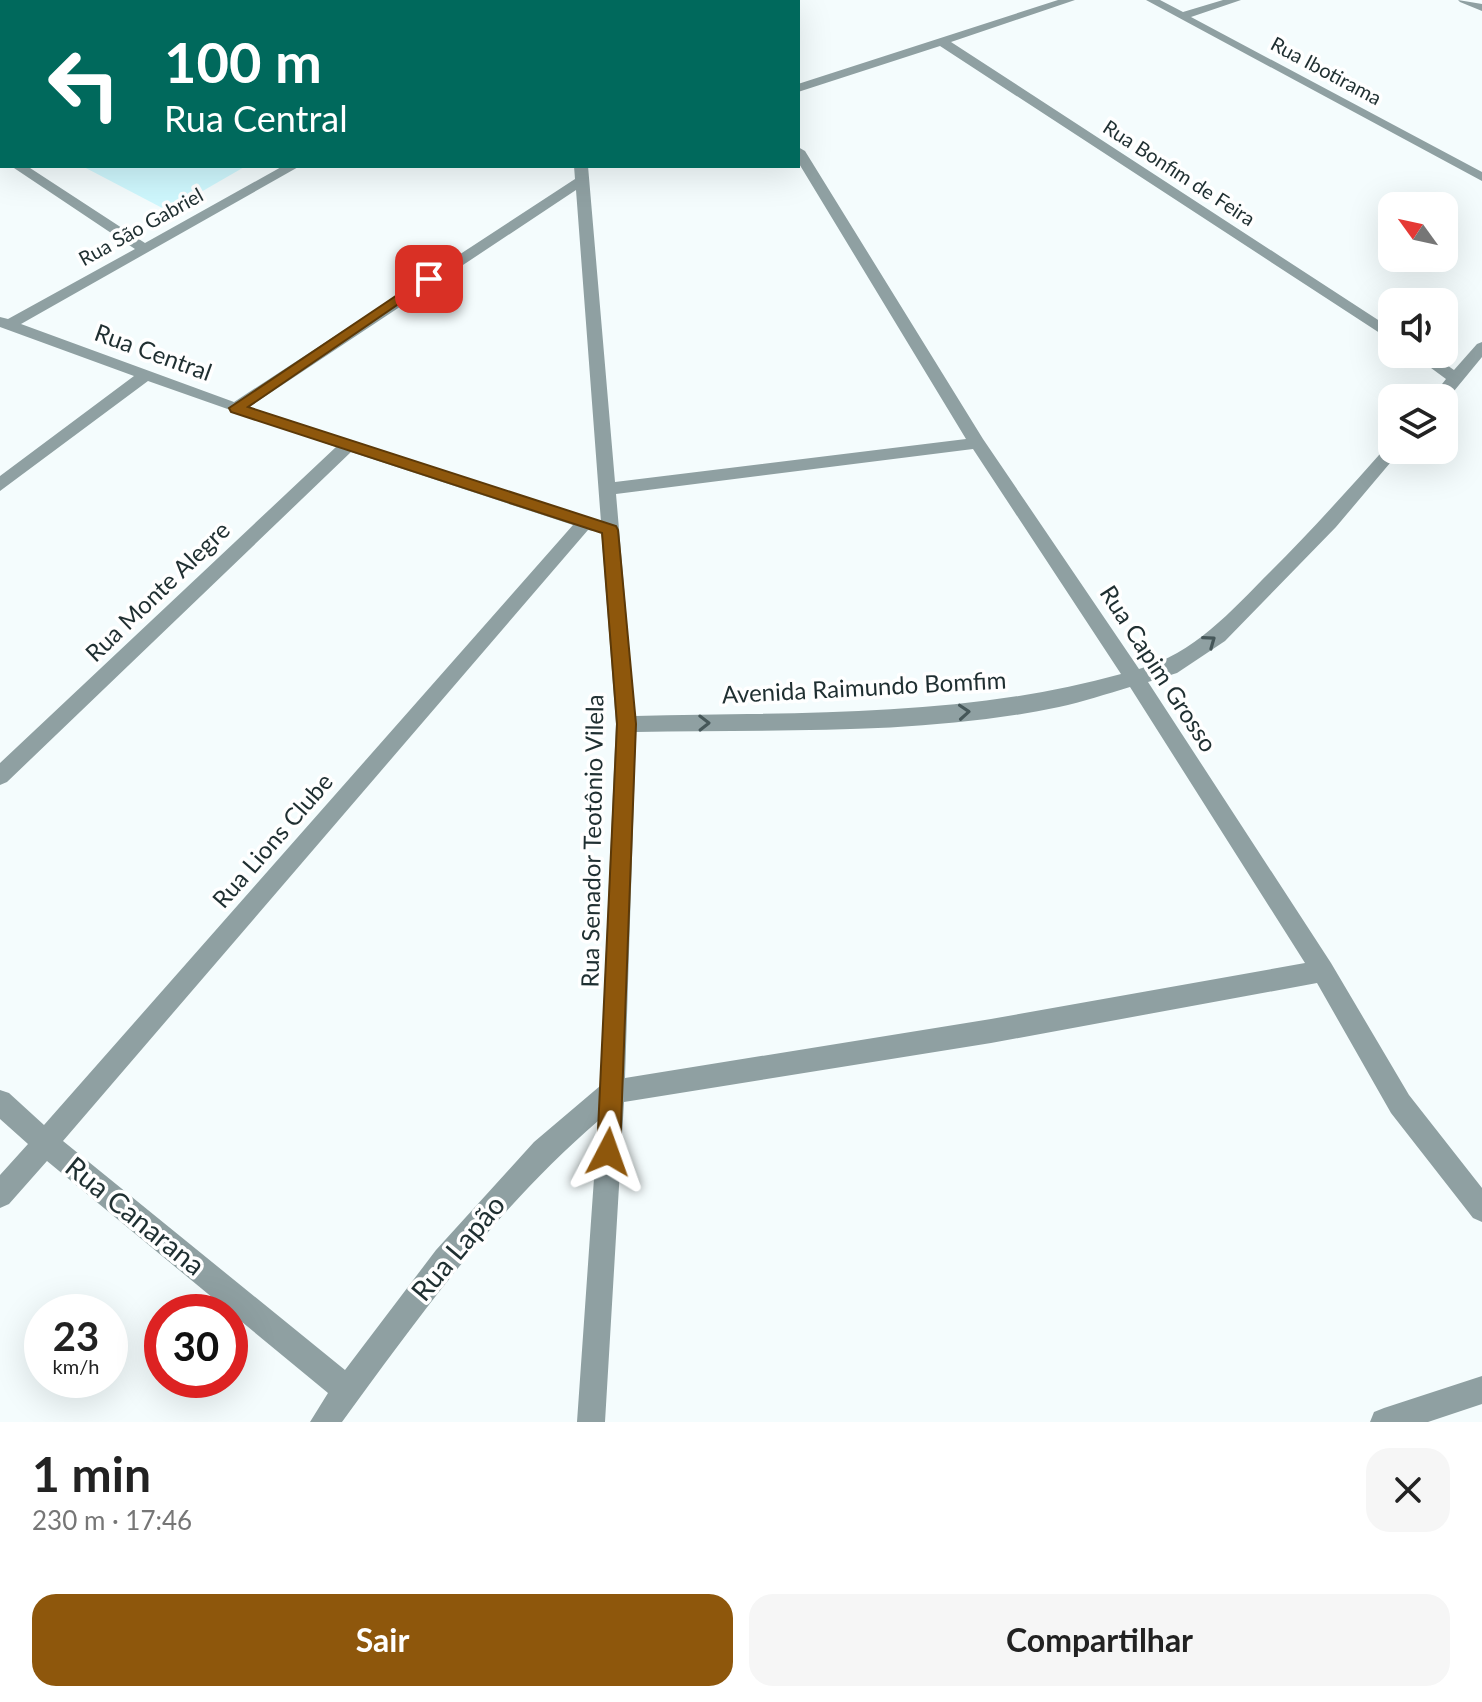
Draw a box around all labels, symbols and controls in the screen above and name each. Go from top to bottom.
text: 100 m [164,28,322,95]
street label: Rua Ibotirama [1267,31,1386,109]
icon: left [32,32,136,136]
text: Rua Central [164,96,348,140]
street label: Rua Bonfim de Feira [1099,114,1260,230]
street label: Rua São Gabriel [74,182,207,270]
north arrow [1378,192,1458,272]
map controls [1378,192,1458,464]
pin [395,245,463,313]
icon: arrive [407,257,451,301]
button: sound [1378,288,1458,368]
street label: Rua Central [91,317,216,386]
button: layers [1378,384,1458,464]
street label: Rua Monte Alegre [79,515,235,667]
street label: Rua Capim Grosso [1095,580,1224,757]
one-way arrow [1202,636,1216,650]
street label: Avenida Raimundo Bomfim [721,665,1007,708]
street label: Rua Senador Teotônio Vilela [574,694,609,988]
one-way arrow [958,704,971,721]
one-way arrow [698,714,711,731]
street label: Rua Lions Clube [206,767,338,913]
position arrow [566,1110,650,1194]
street label: Rua Canarana [59,1149,212,1282]
street label: Rua Lapão [403,1188,511,1307]
speed limit sign: 30 [144,1294,248,1398]
text: 23 [53,1312,99,1360]
text: km/h [53,1354,99,1378]
text: 1 min [32,1445,151,1502]
button: close [1366,1448,1450,1532]
text: 230 m · 17:46 [32,1504,192,1536]
button: Sair [32,1594,733,1686]
button: Compartilhar [749,1594,1450,1686]

